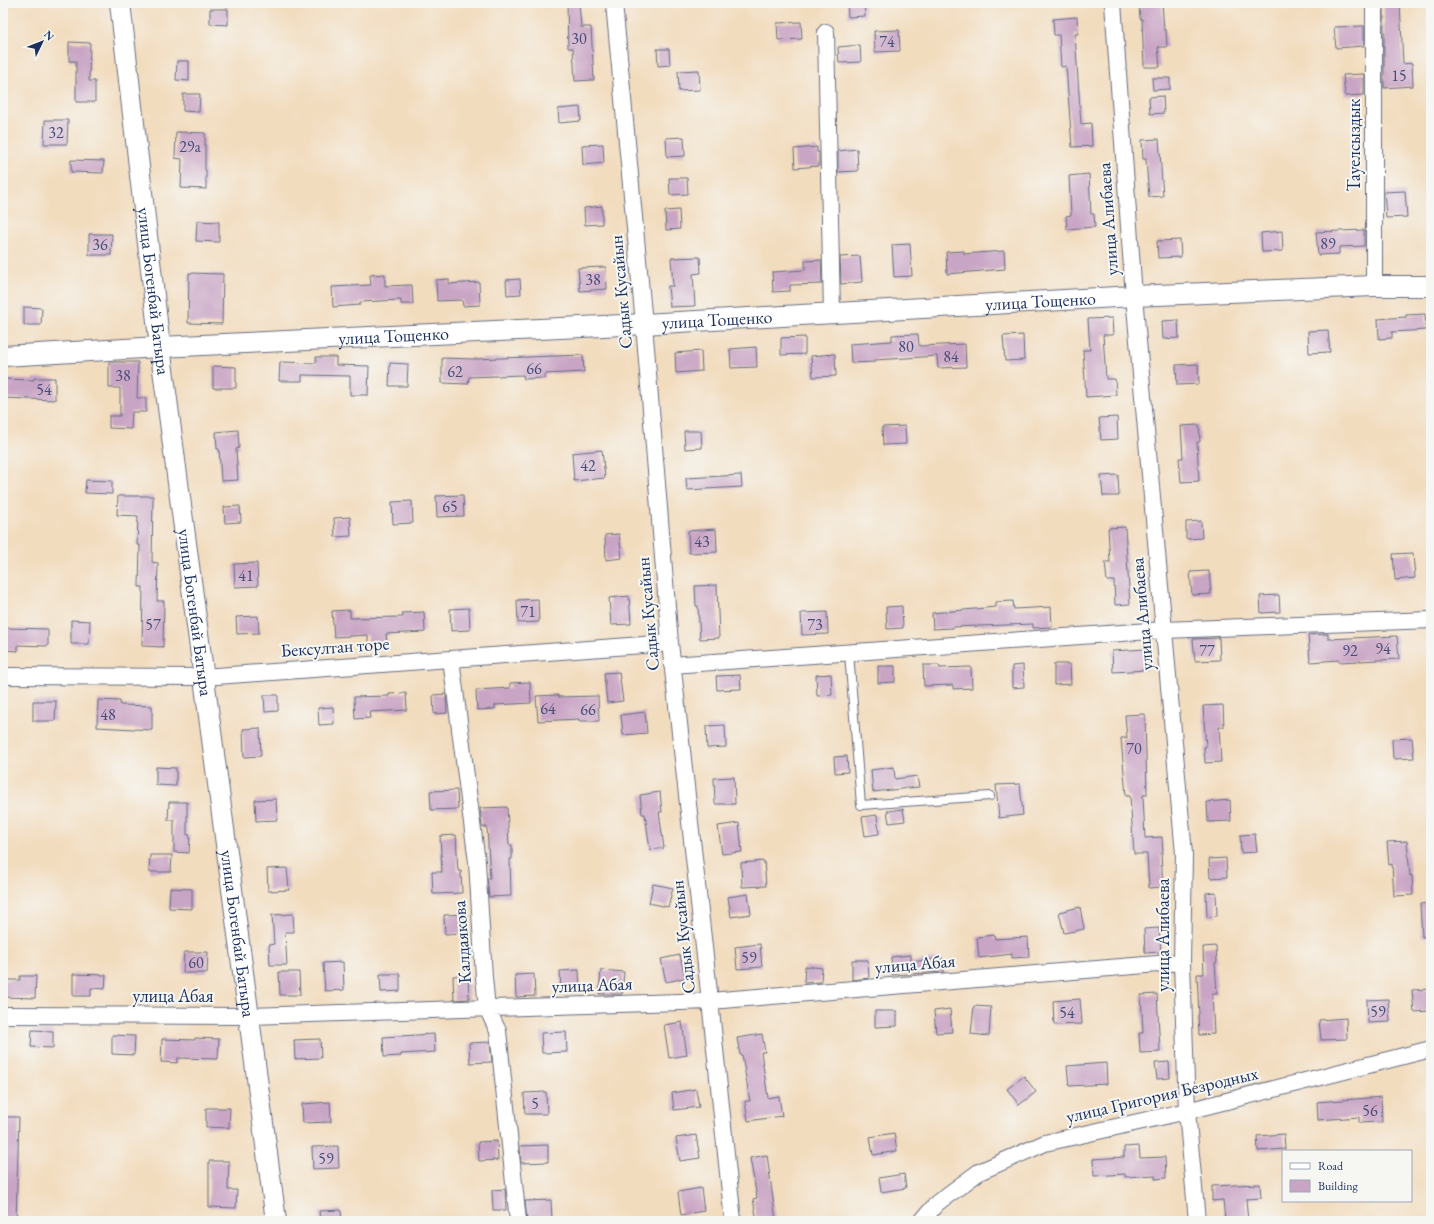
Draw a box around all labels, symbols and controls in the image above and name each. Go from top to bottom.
north arrow [22,22,62,62]
text: N [41,27,58,43]
house number: 30 [571,28,587,49]
house number: 74 [879,31,895,52]
house number: 15 [1391,65,1407,86]
street label: Тауелсыздык [1342,98,1365,191]
house number: 32 [48,122,64,143]
house number: 29а [179,136,201,157]
street label: улица Алибаева [1092,161,1123,276]
street label: улица Богенбай Батыра [133,206,176,377]
house number: 89 [1320,233,1336,254]
house number: 36 [92,234,108,255]
street label: Садык Кусайын [604,234,637,350]
house number: 38 [585,269,601,290]
street label: улица Тощенко [985,286,1097,315]
street label: улица Тощенко [661,305,773,334]
street label: улица Тощенко [338,321,449,350]
house number: 80 [898,336,914,357]
house number: 84 [943,346,959,367]
house number: 66 [526,358,542,379]
house number: 62 [447,361,463,382]
house number: 38 [115,365,131,386]
house number: 54 [36,379,52,400]
house number: 42 [580,455,596,476]
house number: 65 [442,496,458,517]
street label: улица Богенбай Батыра [173,527,218,698]
house number: 43 [694,531,710,552]
street label: Садык Кусайын [631,556,664,672]
street label: улица Алибаева [1125,556,1158,672]
house number: 41 [238,565,254,586]
house number: 71 [520,601,536,622]
house number: 57 [145,614,161,635]
house number: 73 [807,614,823,635]
street label: Бексултан торе [280,631,390,662]
house number: 94 [1375,638,1391,659]
house number: 77 [1199,640,1215,661]
house number: 92 [1342,640,1358,661]
house number: 64 [540,698,556,719]
house number: 66 [580,699,596,720]
house number: 48 [100,704,116,725]
house number: 70 [1126,738,1142,759]
street label: улица Богенбай Батыра [216,848,261,1019]
street label: улица Алибаева [1151,877,1174,992]
street label: Садык Кусайын [665,879,700,995]
street label: Калдаякова [447,899,476,984]
house number: 59 [741,947,757,968]
street label: улица Абая [874,949,956,978]
house number: 60 [188,952,204,973]
street label: улица Абая [551,972,633,997]
street label: улица Абая [132,984,214,1007]
house number: 59 [1370,1001,1386,1022]
house number: 54 [1059,1002,1075,1023]
street label: улица Григория Безродных [1064,1061,1260,1128]
house number: 5 [531,1093,539,1114]
house number: 56 [1362,1100,1378,1121]
house number: 59 [318,1148,334,1169]
legend [1282,1150,1412,1202]
text: Road [1318,1158,1344,1174]
text: Building [1318,1178,1359,1194]

